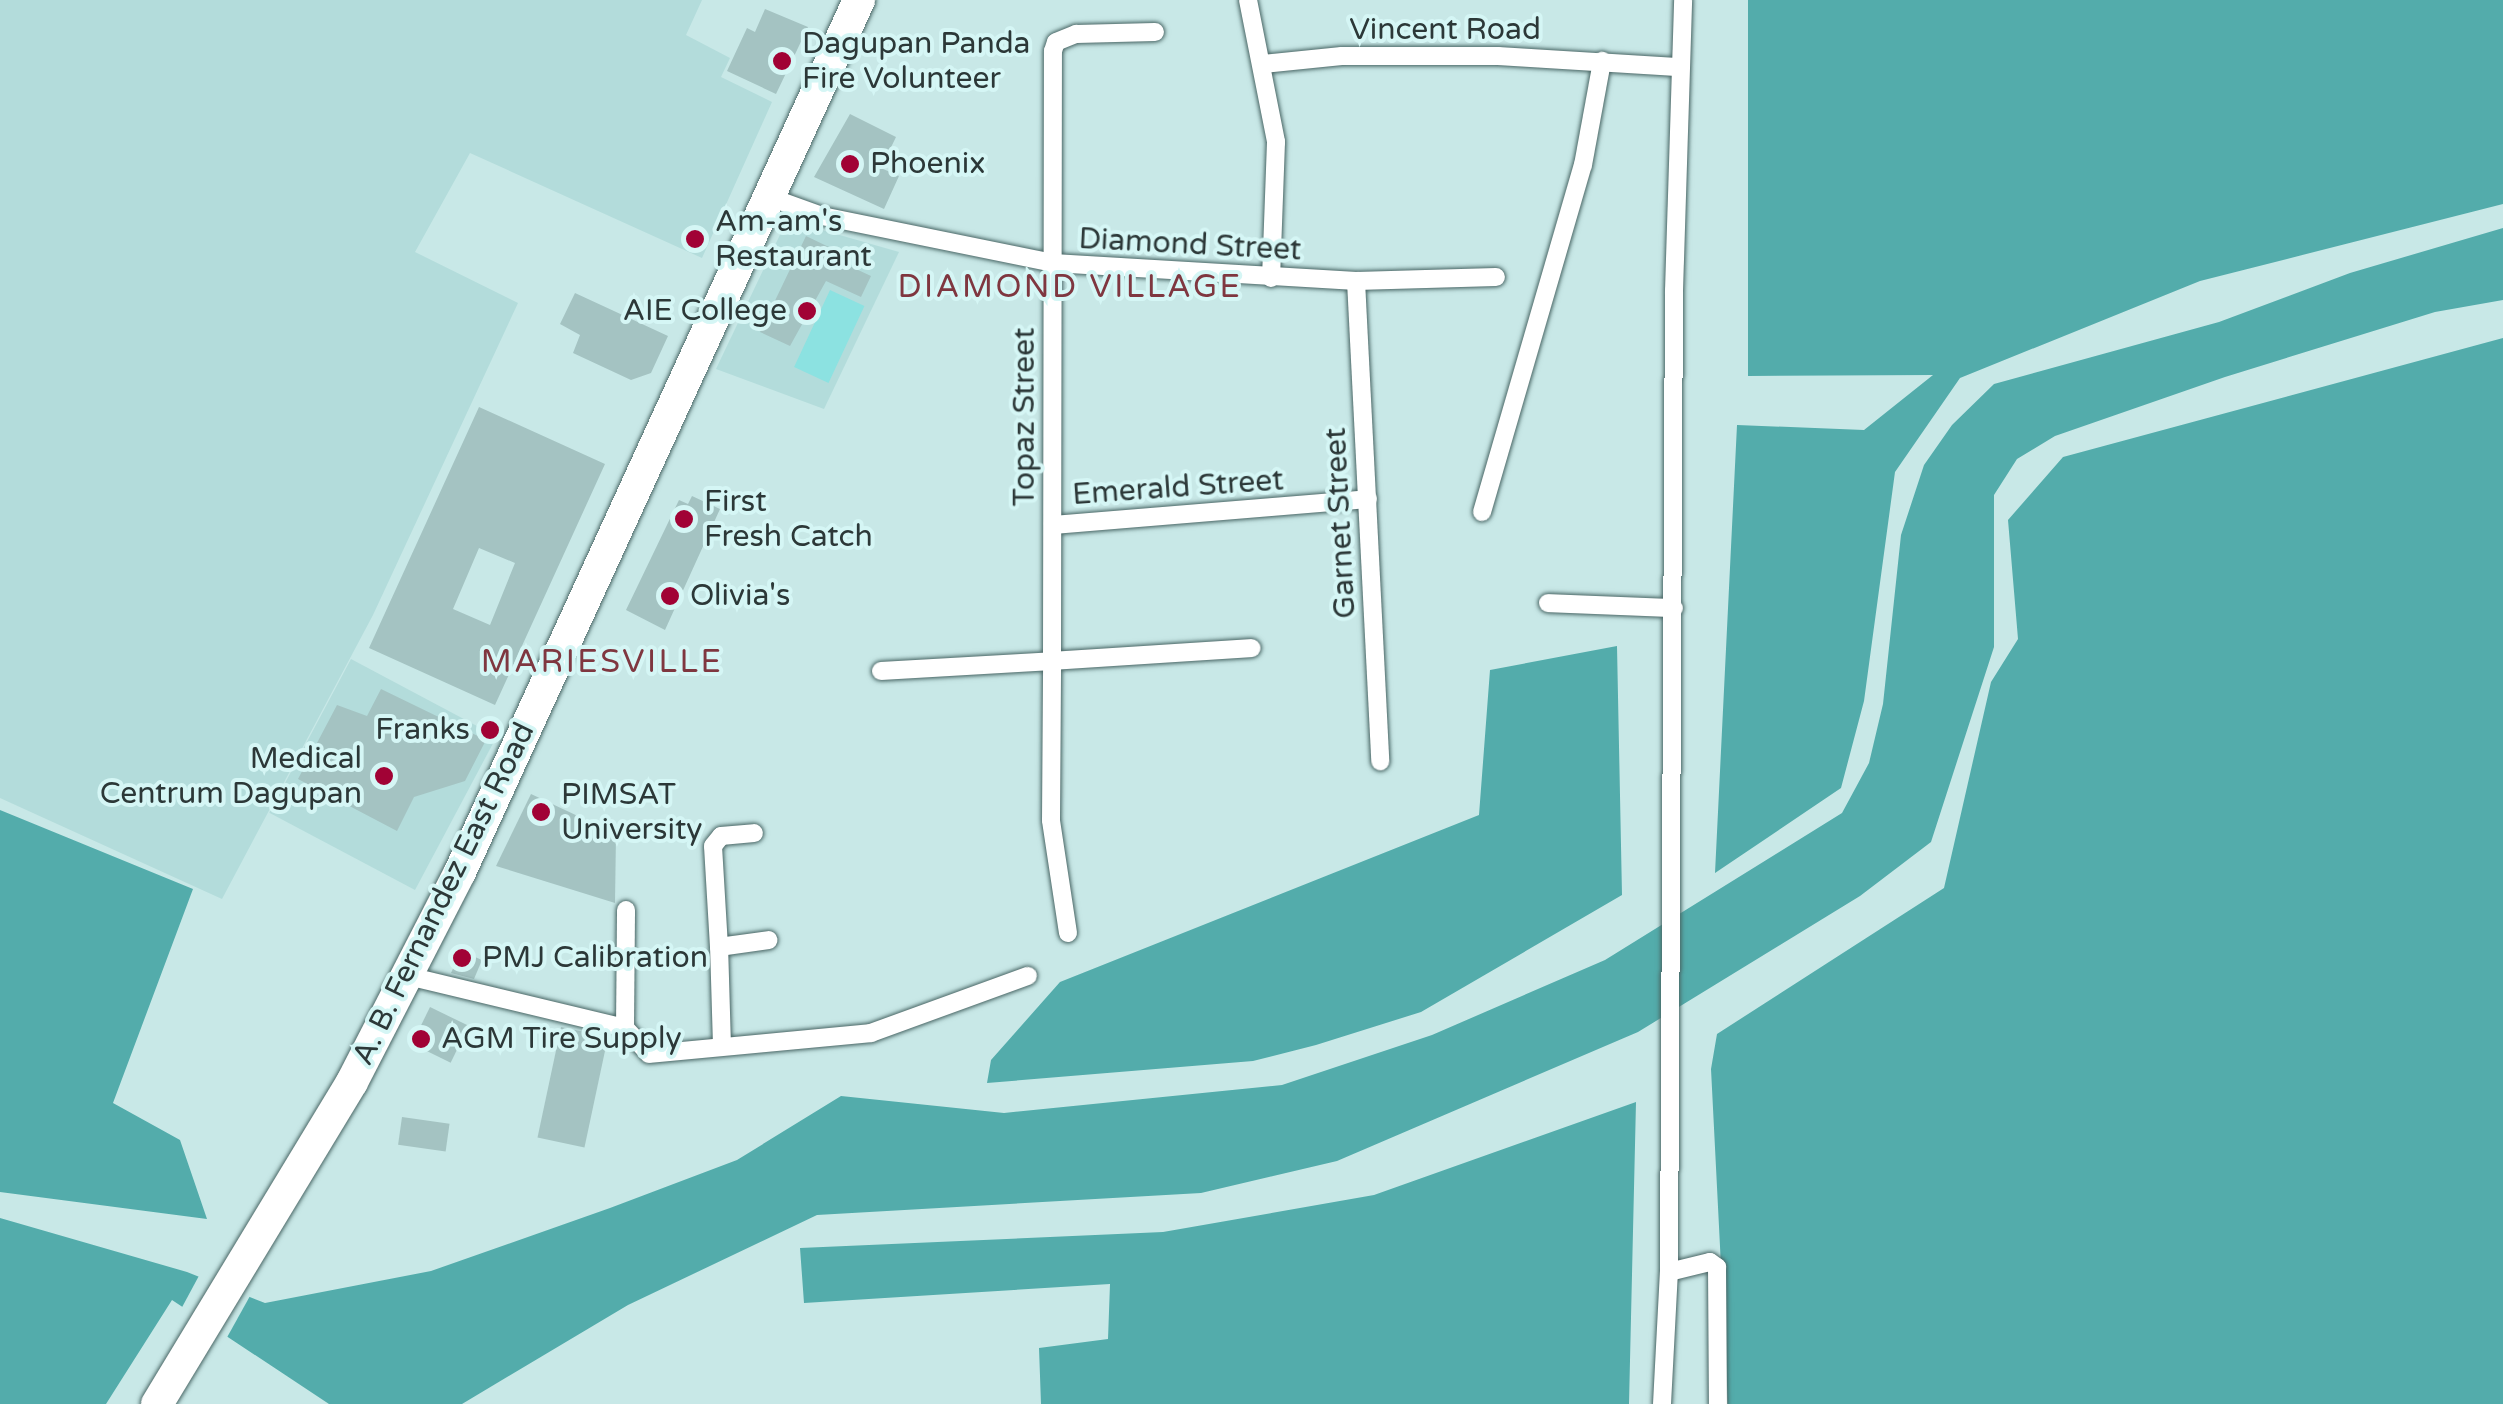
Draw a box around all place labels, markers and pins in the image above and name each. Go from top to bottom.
place label: Dagupan Panda Fire Volunteer [802,26,1030,96]
marker: Dagupan Panda Fire Volunteer [771,50,793,72]
place label: Phoenix [870,146,985,182]
marker: Phoenix [839,153,861,175]
place label: Am-am's Restaurant [715,204,872,274]
marker: Am-am's Restaurant [684,228,706,250]
place label: AIE College [623,293,787,329]
marker: AIE College [796,300,818,322]
place label: First Fresh Catch [704,484,873,554]
marker: First Fresh Catch [673,508,695,530]
place label: Olivia's [690,578,790,614]
marker: Olivia's [659,585,681,607]
place label: Franks [375,712,470,748]
marker: Franks [479,719,501,741]
place label: Medical Centrum Dagupan [100,741,362,812]
marker: Medical Centrum Dagupan [371,763,397,789]
place label: PIMSAT University [561,777,702,848]
marker: PIMSAT University [530,801,552,823]
place label: PMJ Calibration [482,940,708,976]
marker: PMJ Calibration [451,947,473,969]
place label: AGM Tire Supply [441,1021,682,1057]
marker: AGM Tire Supply [410,1028,432,1050]

